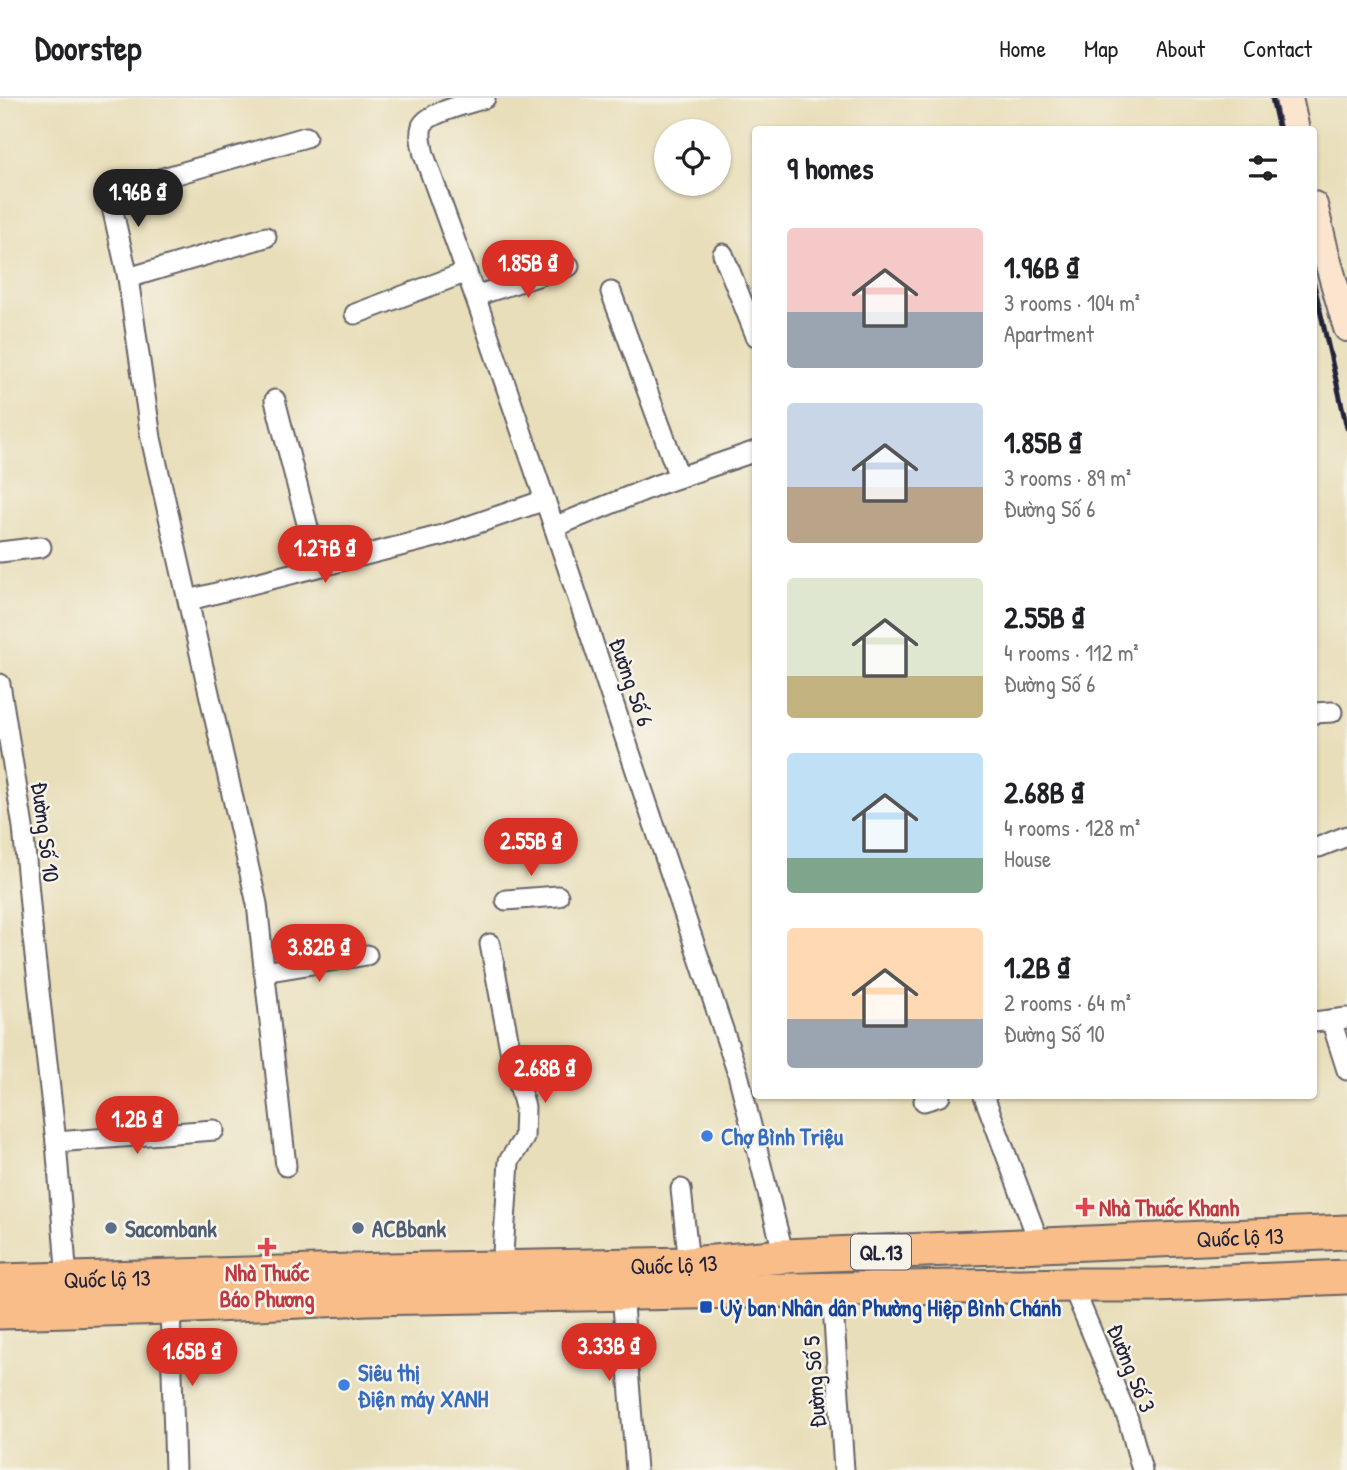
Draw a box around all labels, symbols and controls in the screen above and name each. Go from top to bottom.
text: Doorstep [35,26,141,70]
text: Home [999,32,1046,64]
text: Map [1084,32,1118,64]
text: About [1156,32,1205,64]
text: Contact [1243,32,1312,64]
map controls [654,119,731,196]
button: locate [654,119,731,196]
text: 9 homes [787,148,874,188]
icon: filters [1244,149,1282,187]
pin: 1.96B ₫ [73,170,203,229]
text: 1.96B ₫ [109,176,167,207]
pin: 1.85B ₫ [463,240,593,300]
text: 1.85B ₫ [498,247,558,278]
text: 1.96B ₫ [1004,247,1080,287]
icon: home [843,256,927,340]
text: 3 rooms · 104 m² [1004,287,1140,318]
text: Apartment [1004,318,1094,349]
text: 1.85B ₫ [1004,422,1082,462]
icon: home [843,431,927,515]
text: 3 rooms · 89 m² [1004,462,1131,493]
text: Đường Số 6 [1004,493,1095,524]
pin: 1.27B ₫ [260,526,390,585]
text: 1.27B ₫ [294,532,356,563]
text: 2.55B ₫ [1004,597,1085,637]
icon: home [843,606,927,690]
street label: Đường Số 6 [602,634,662,730]
text: 4 rooms · 112 m² [1004,637,1139,668]
text: Đường Số 6 [1004,668,1095,699]
text: 2.68B ₫ [1004,772,1085,812]
street label: Đường Số 10 [24,780,68,884]
icon: home [843,781,927,865]
text: 4 rooms · 128 m² [1004,812,1140,843]
pin: 2.55B ₫ [466,818,596,878]
text: 2.55B ₫ [500,825,562,856]
text: House [1004,843,1051,874]
pin: 3.82B ₫ [254,924,384,984]
text: 3.82B ₫ [287,931,351,962]
text: 1.2B ₫ [1004,947,1071,987]
icon: home [843,956,927,1040]
text: 2 rooms · 64 m² [1004,987,1131,1018]
text: Đường Số 10 [1004,1018,1105,1049]
pin: 2.68B ₫ [480,1046,610,1105]
text: 2.68B ₫ [514,1052,576,1083]
pin: 1.2B ₫ [80,1096,194,1156]
text: 1.2B ₫ [111,1103,163,1134]
place label: Chợ Bình Triệu [721,1121,844,1152]
marker: Chợ Bình Triệu [699,1128,715,1144]
place label: Nhà Thuốc Khanh [1099,1192,1239,1223]
marker: Nhà Thuốc Khanh [1077,1199,1093,1215]
place label: Sacombank [125,1213,217,1244]
place label: ACBbank [372,1213,446,1244]
street label: Quốc lộ 13 [1196,1219,1284,1254]
marker: Sacombank [103,1220,119,1236]
marker: ACBbank [350,1220,366,1236]
road number: QL.13 [851,1234,911,1270]
marker: Nhà Thuốc Báo Phương [259,1239,275,1255]
street label: Quốc lộ 13 [630,1246,719,1281]
place label: Nhà Thuốc Báo Phương [219,1257,315,1315]
street label: Quốc lộ 13 [63,1261,151,1295]
place label: Uỷ ban Nhân dân Phường Hiệp Bình Chánh [720,1292,1061,1324]
marker: Uỷ ban Nhân dân Phường Hiệp Bình Chánh [698,1299,714,1315]
street label: Đường Số 3 [1100,1319,1164,1417]
pin: 3.33B ₫ [544,1324,674,1383]
pin: 1.65B ₫ [127,1328,257,1388]
text: 3.33B ₫ [578,1330,640,1361]
text: 1.65B ₫ [162,1335,222,1366]
street label: Đường Số 5 [795,1335,833,1429]
place label: Siêu thị Điện máy XANH [358,1357,489,1415]
marker: Siêu thị Điện máy XANH [336,1377,352,1393]

